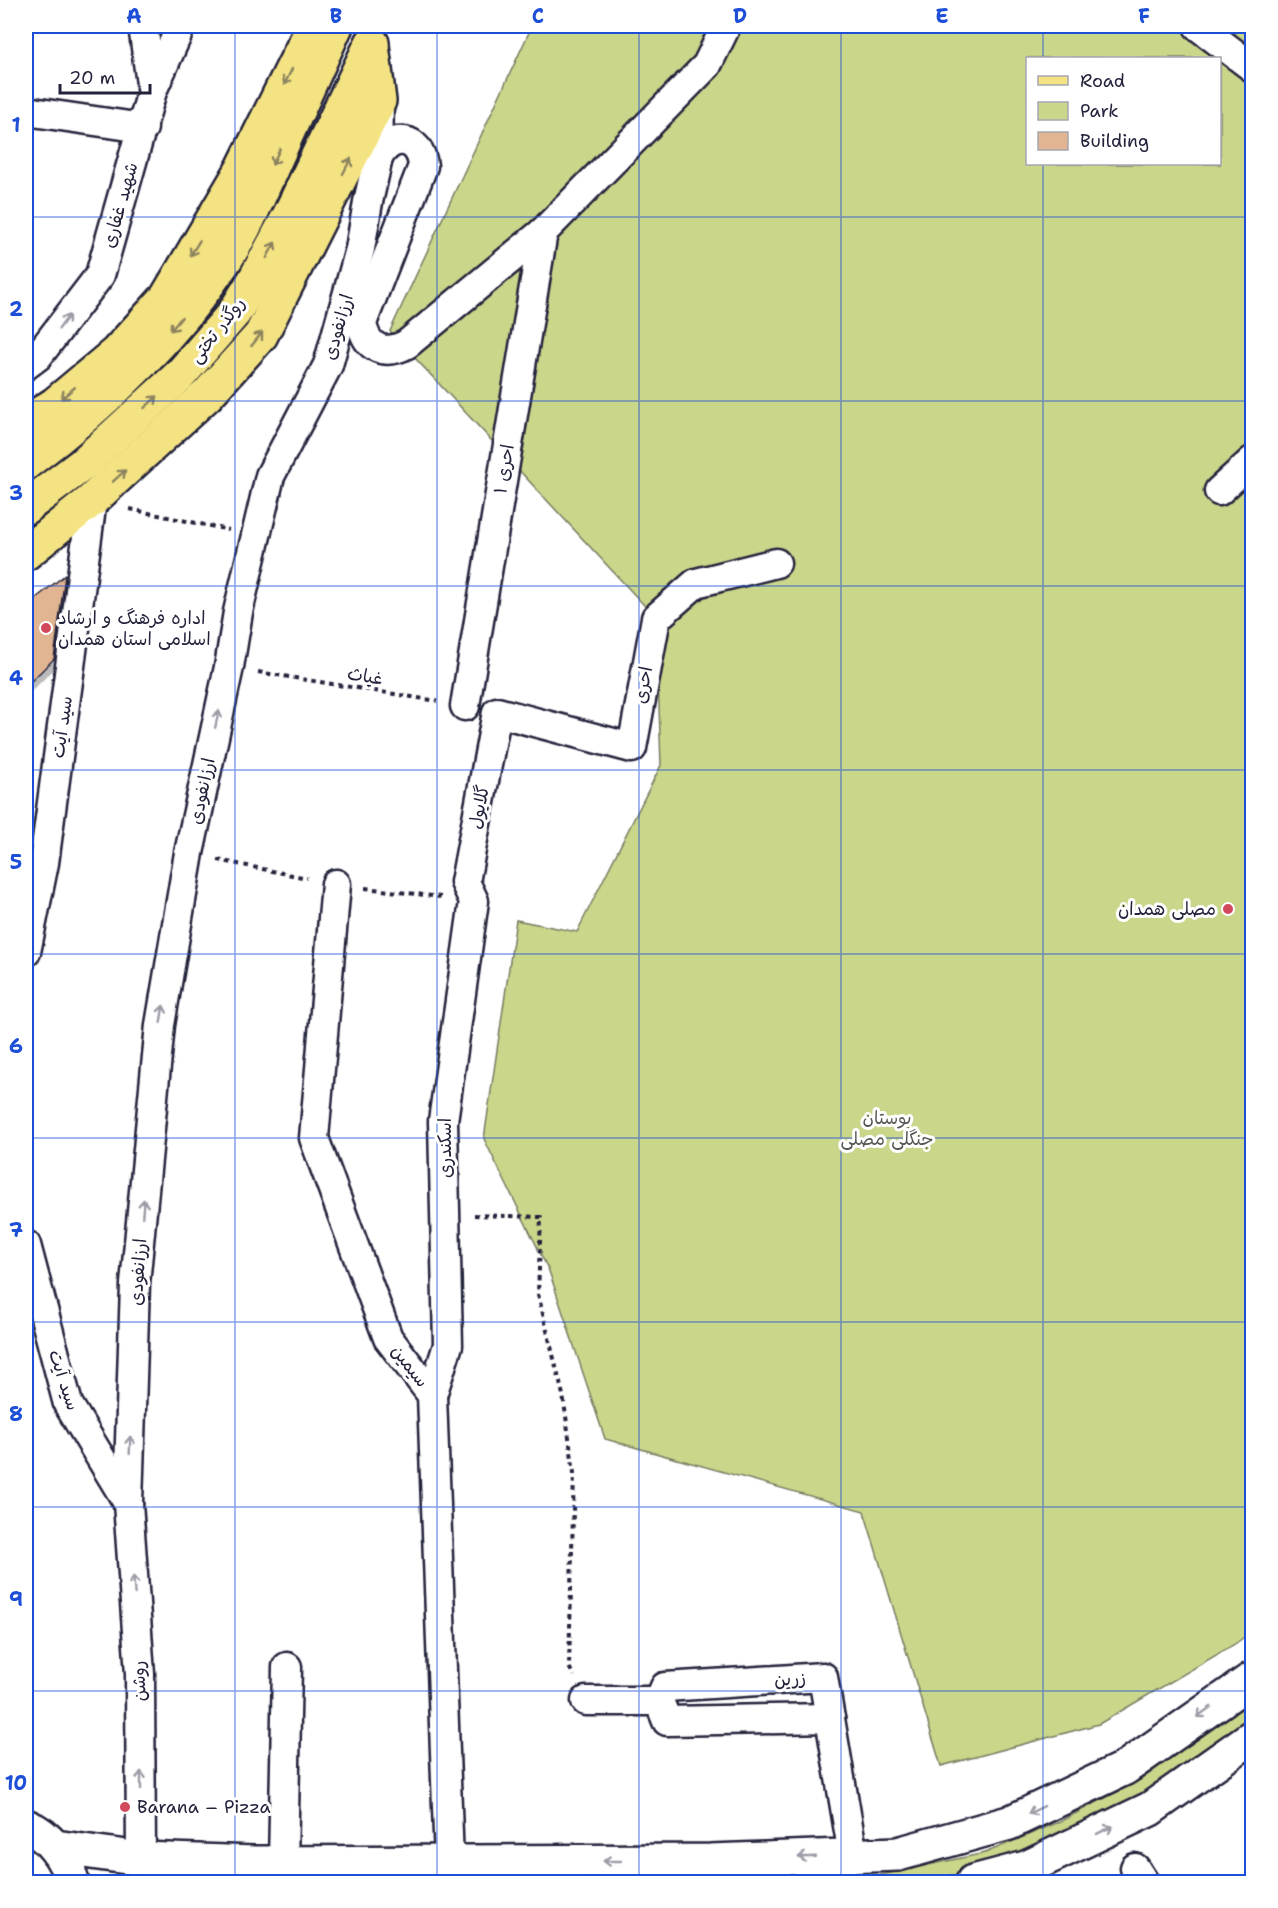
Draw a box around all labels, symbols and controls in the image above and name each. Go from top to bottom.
text: A [126,3,142,29]
text: B [330,3,342,29]
text: C [532,3,544,29]
text: D [733,3,747,29]
text: E [935,3,949,29]
text: F [1138,3,1150,29]
scale bar [60,57,150,95]
legend [1026,57,1221,165]
text: 20 m [69,66,115,90]
one-way arrow [281,67,293,85]
text: Road [1080,69,1125,93]
text: Park [1080,99,1119,123]
text: 1 [11,112,21,138]
text: Building [1080,129,1149,153]
one-way arrow [270,148,282,166]
one-way arrow [341,157,353,175]
street label: شهید غفاری [96,159,144,251]
one-way arrow [189,239,201,256]
one-way arrow [265,242,277,259]
street label: ارزانفودی [317,291,359,363]
street label: روگذر تختی [184,292,250,368]
text: 2 [9,296,23,322]
one-way arrow [58,314,71,330]
one-way arrow [169,316,183,331]
one-way arrow [251,331,264,347]
one-way arrow [60,387,76,400]
one-way arrow [143,395,158,409]
street label: احری ۱ [488,442,520,496]
one-way arrow [111,469,126,483]
text: 3 [9,480,23,506]
place label: اداره فرهنگ و ارشاد اسلامی استان همدان [58,606,211,651]
marker: اداره فرهنگ و ارشاد اسلامی استان همدان [39,621,53,635]
street label: غیاث [345,661,385,691]
text: 4 [9,665,23,691]
street label: احری [628,665,658,705]
street label: سید آیت [46,694,78,760]
one-way arrow [212,710,224,729]
street label: ارزانفودی [183,756,221,826]
street label: گلایول [463,783,495,831]
text: 5 [10,849,22,875]
place label: مصلی همدان [1118,897,1216,921]
marker: مصلی همدان [1221,902,1235,916]
one-way arrow [157,1005,168,1024]
text: 6 [9,1033,23,1059]
park label: بوستان جنگلی مصلی [840,1106,934,1151]
street label: اسکندری [433,1118,457,1178]
one-way arrow [138,1199,149,1218]
text: 7 [9,1217,23,1243]
street label: ارزانفودی [124,1238,152,1306]
street label: سیمین [386,1340,434,1392]
street label: سید آیت [43,1347,85,1413]
text: 8 [9,1401,23,1427]
one-way arrow [125,1435,136,1455]
one-way arrow [128,1575,139,1595]
text: 9 [9,1586,23,1612]
street label: روشن [126,1660,152,1702]
street label: زرین [773,1666,807,1692]
one-way arrow [1197,1706,1213,1718]
text: 10 [5,1770,27,1796]
one-way arrow [135,1770,146,1790]
place label: Barana – Pizza [137,1795,271,1819]
marker: Barana – Pizza [118,1800,132,1814]
one-way arrow [1028,1805,1046,1817]
one-way arrow [1095,1824,1113,1836]
one-way arrow [797,1852,817,1863]
one-way arrow [602,1856,622,1867]

